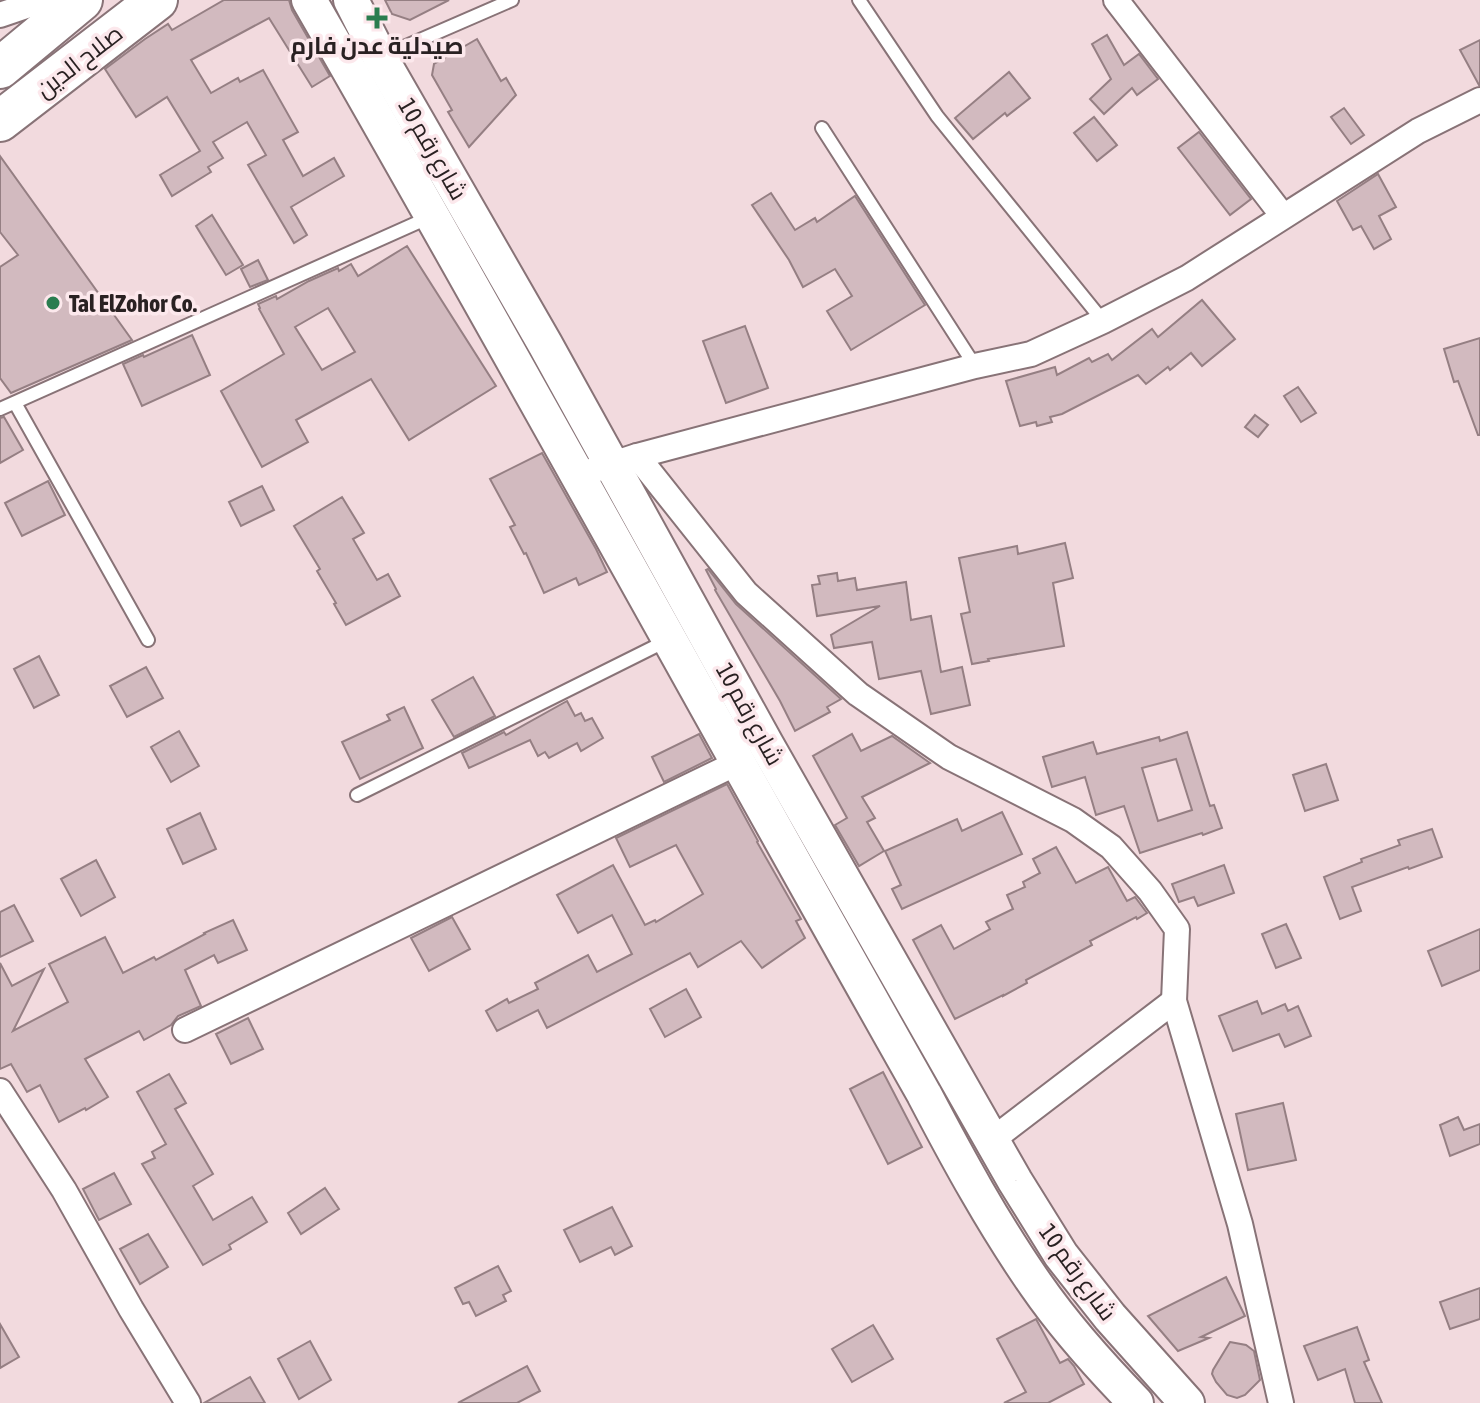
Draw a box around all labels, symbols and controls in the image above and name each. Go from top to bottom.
marker: صيدلية عدن فارم [368,9,386,27]
street label: صلاح الدين [30,19,129,105]
place label: صيدلية عدن فارم [290,32,464,62]
street label: شارع رقم 10 [391,94,473,206]
place label: Tal ElZohor Co. [69,290,197,317]
marker: Tal ElZohor Co. [44,294,62,312]
street label: شارع رقم 10 [708,658,789,771]
street label: شارع رقم 10 [1032,1219,1122,1327]

